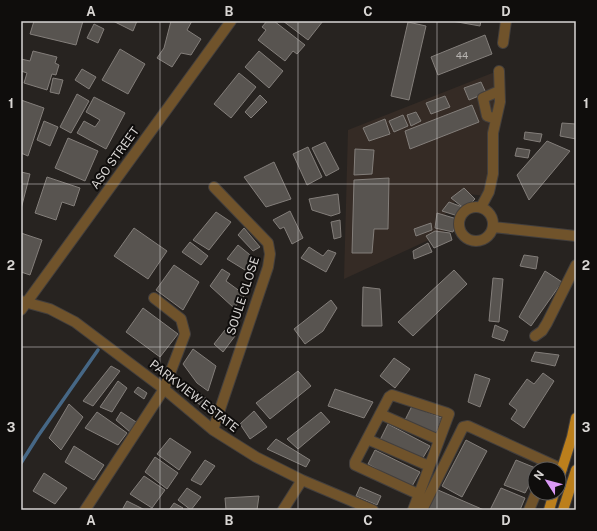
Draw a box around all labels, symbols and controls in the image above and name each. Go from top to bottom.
text: A [86,4,96,19]
text: B [225,4,234,19]
text: C [363,4,373,19]
text: D [501,4,511,19]
house number: 44 [456,49,468,61]
text: 1 [8,96,14,111]
text: 1 [583,96,589,111]
street label: ASO STREET [88,124,142,192]
street label: SOULE CLOSE [224,255,262,337]
text: 2 [7,258,15,273]
text: 2 [582,258,590,273]
street label: PARKVIEW ESTATE [147,357,241,435]
text: 3 [7,420,16,435]
text: 3 [582,420,591,435]
north arrow [527,461,567,501]
text: N [532,468,546,482]
text: A [86,513,96,528]
text: B [225,513,234,528]
text: C [363,513,373,528]
text: D [501,513,511,528]

